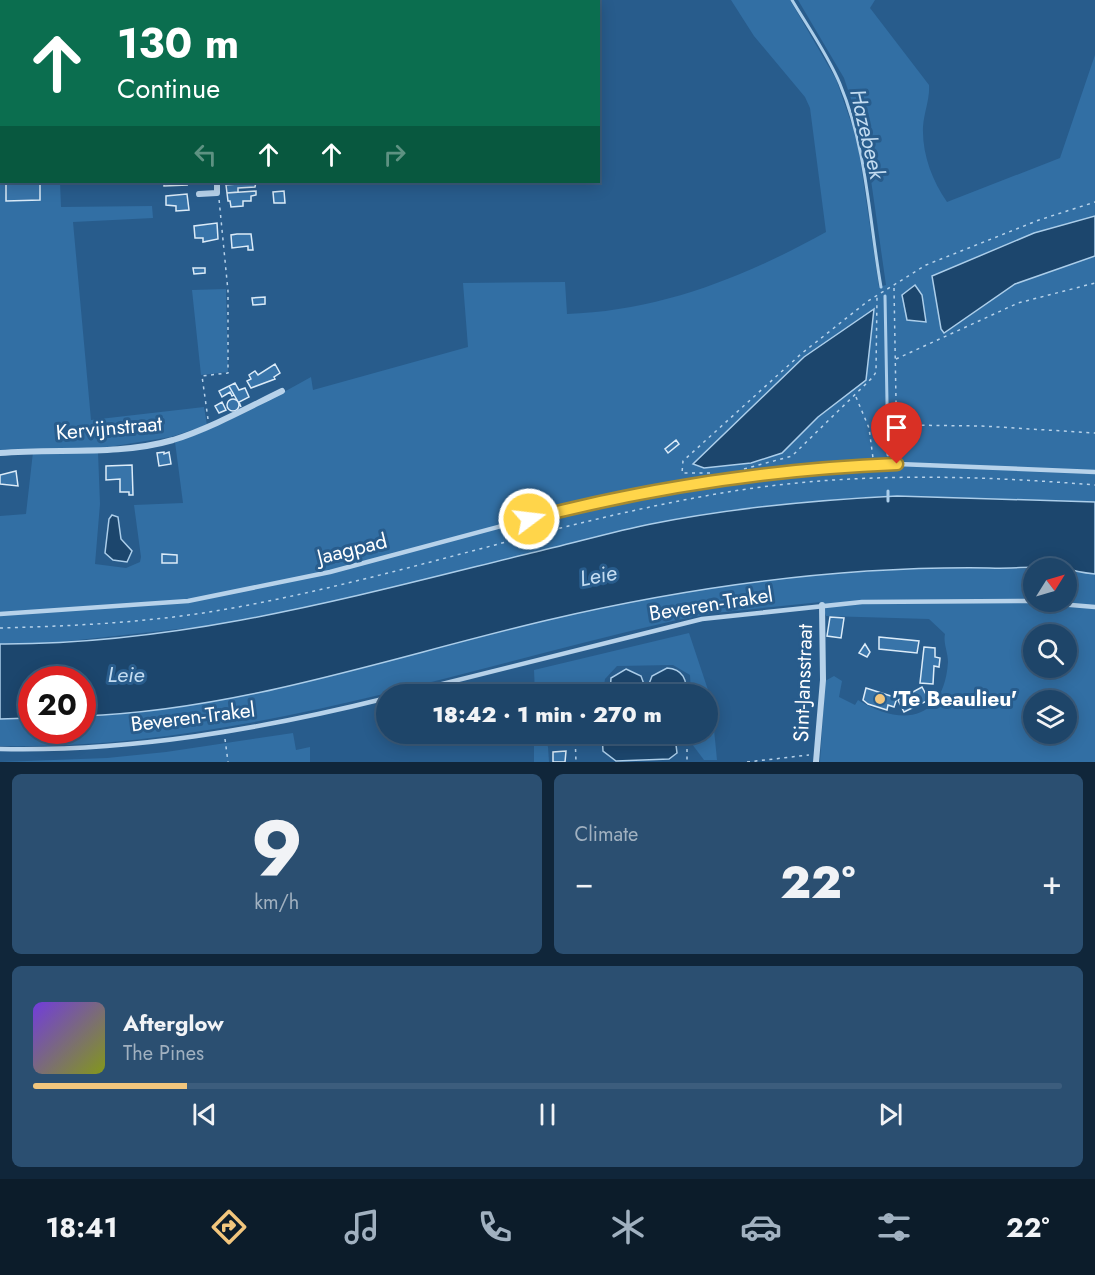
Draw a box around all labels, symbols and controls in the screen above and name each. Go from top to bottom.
text: 130 m [117,13,239,74]
icon: ahead [18,24,96,102]
text: Continue [117,69,220,108]
water label: Hazebeek [842,86,894,184]
icon: left [189,138,222,171]
icon: ahead [252,138,285,171]
icon: ahead [315,138,348,171]
icon: right [378,138,411,171]
pin [871,402,922,464]
street label: Kervijnstraat [54,408,164,448]
icon: arrive [880,411,913,444]
position arrow [497,487,561,551]
street label: Jaagpad [311,526,390,573]
water label: Leie [577,556,619,594]
north arrow [1023,558,1077,612]
map controls [1023,558,1077,744]
street label: Beveren-Trakel [647,579,775,629]
street label: Sint-Jansstraat [786,623,820,743]
button: search [1023,624,1077,678]
water label: Leie [107,658,145,690]
speed limit sign: 20 [18,666,96,744]
place label: 'Te Beaulieu' [892,684,1017,714]
button: layers [1023,690,1077,744]
marker: 'Te Beaulieu' [873,692,887,706]
street label: Beveren-Trakel [129,694,257,740]
text: 18:42 · 1 min · 270 m [432,698,662,730]
text: 9 [251,793,303,905]
text: Climate [575,820,638,849]
text: 22° [780,850,855,915]
text: − [575,859,594,906]
text: + [1042,859,1062,906]
text: km/h [254,888,299,917]
text: Afterglow [123,1007,224,1039]
text: The Pines [123,1039,204,1068]
icon: previous [188,1098,221,1131]
icon: pause [531,1098,564,1131]
icon: next [874,1098,907,1131]
icon: directions [208,1206,250,1248]
icon: music [341,1206,383,1248]
icon: phone [474,1206,516,1248]
icon: climate [607,1206,649,1248]
icon: car [740,1206,782,1248]
icon: filters [873,1206,915,1248]
text: 18:41 [45,1208,117,1247]
text: 22° [1006,1208,1049,1247]

